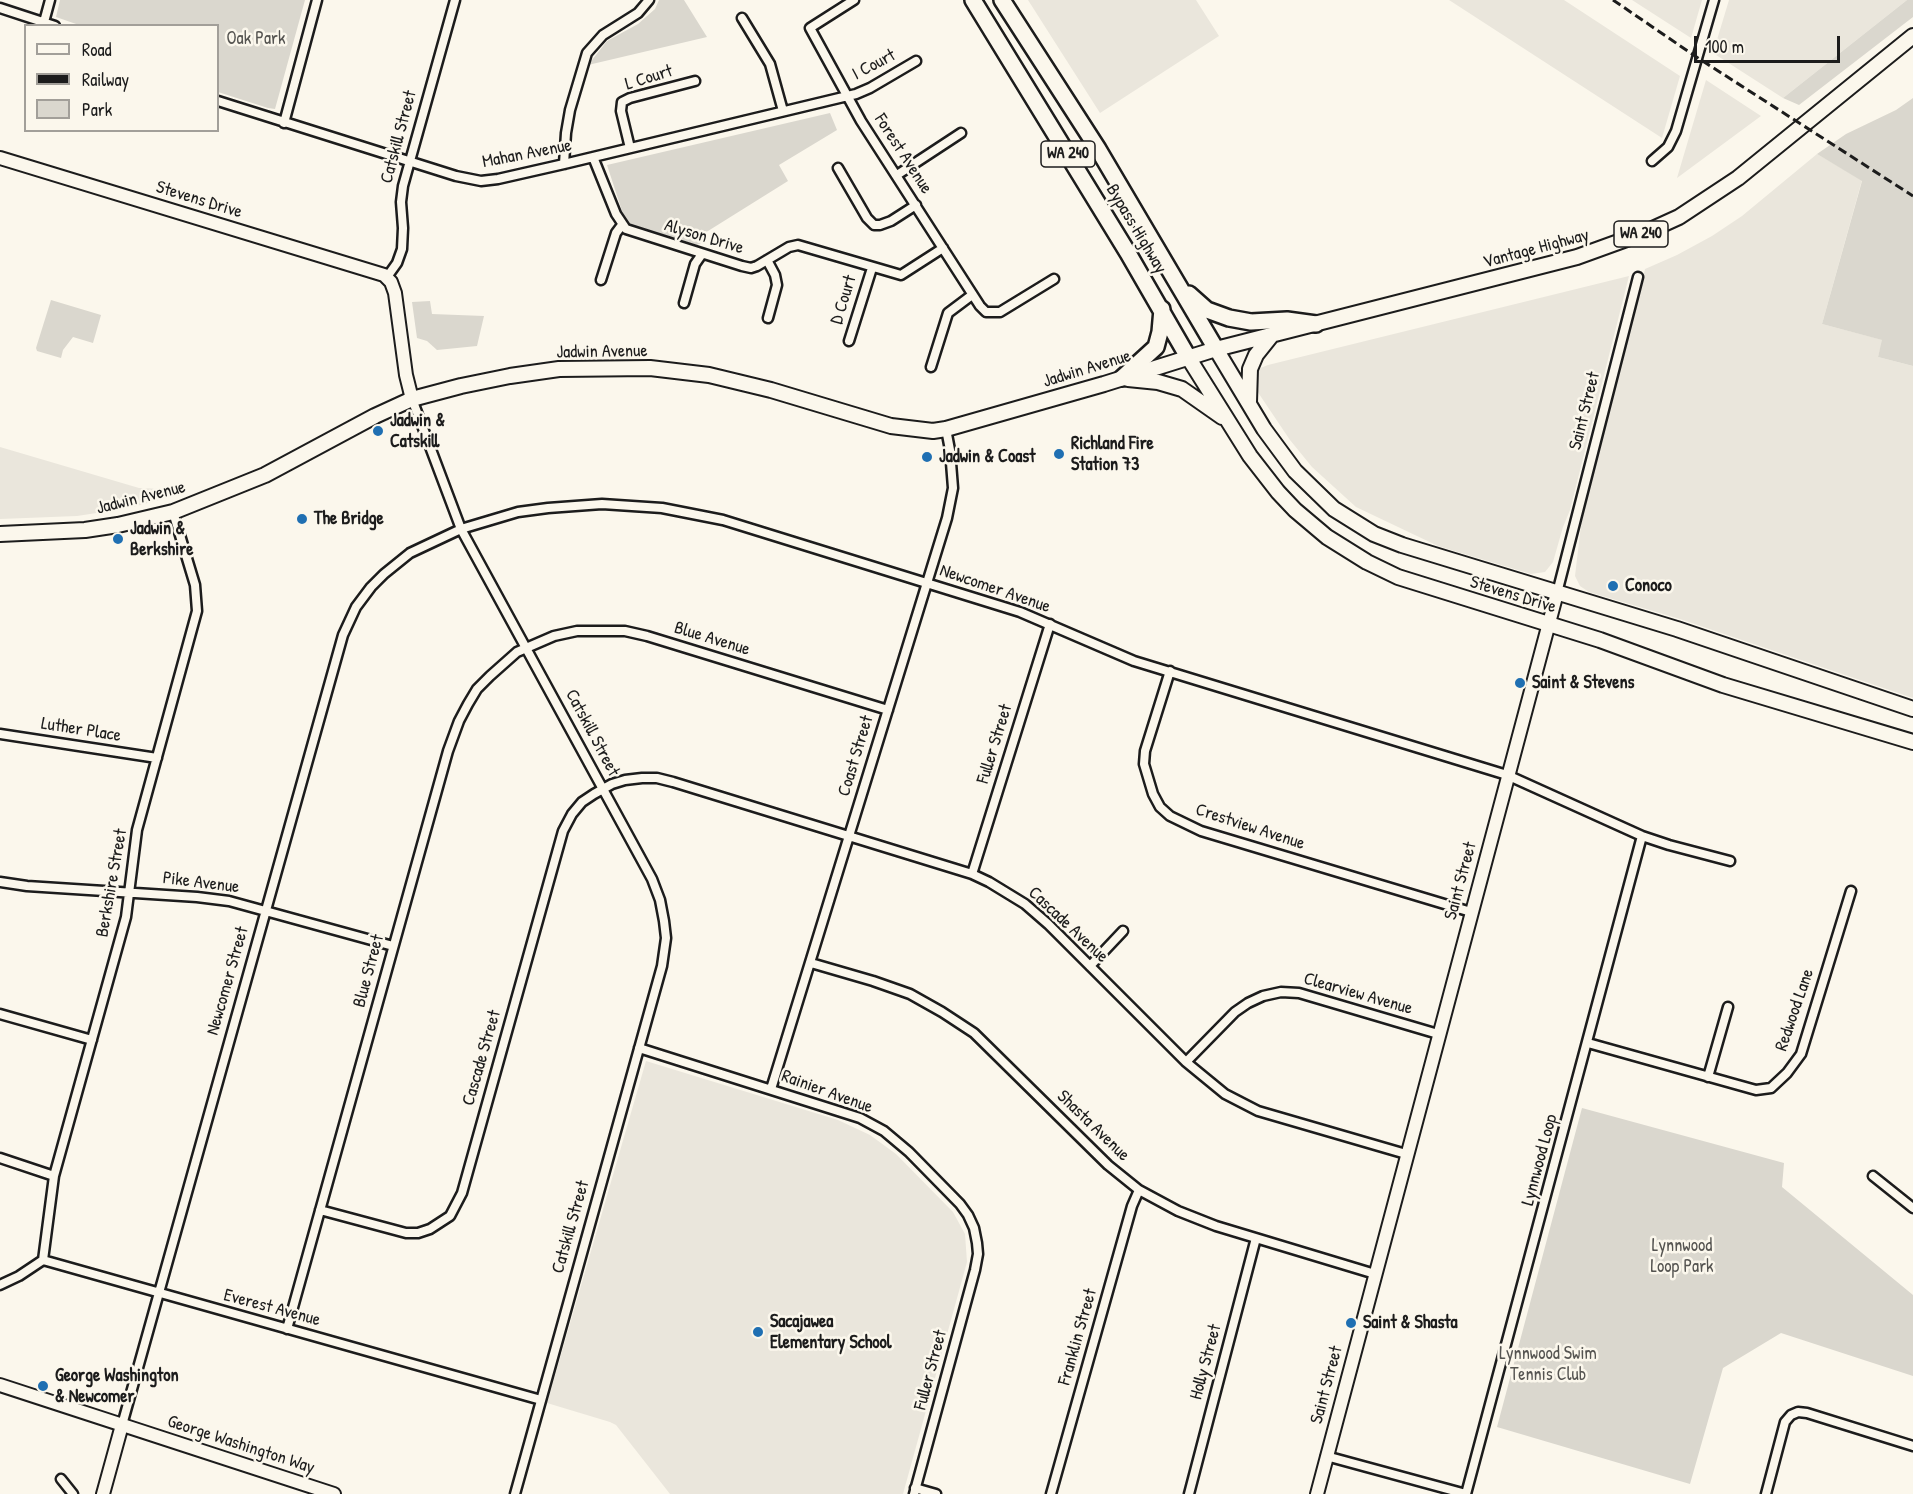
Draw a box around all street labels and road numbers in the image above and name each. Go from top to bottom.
street label: I Court [849,45,899,85]
street label: L Court [623,61,675,95]
street label: Catskill Street [376,88,422,186]
street label: Forest Avenue [869,110,937,198]
street label: Mahan Avenue [481,135,573,173]
road number: WA 240 [1041,141,1095,167]
street label: Stevens Drive [153,177,245,223]
street label: Bypass Highway [1101,180,1171,278]
street label: Alyson Drive [662,215,746,259]
road number: WA 240 [1614,221,1668,247]
street label: Vantage Highway [1481,224,1591,274]
street label: D Court [826,273,862,327]
street label: Jadwin Avenue [556,340,648,364]
street label: Jadwin Avenue [1040,345,1134,393]
street label: Saint Street [1565,370,1605,452]
street label: Jadwin Avenue [94,477,188,519]
street label: Newcomer Avenue [937,560,1053,618]
street label: Stevens Drive [1467,572,1559,618]
street label: Blue Avenue [672,617,752,661]
street label: Catskill Street [560,686,624,780]
street label: Fuller Street [973,702,1017,786]
street label: Luther Place [40,713,122,747]
street label: Coast Street [833,713,879,799]
street label: Crestview Avenue [1193,799,1307,855]
street label: Berkshire Street [92,827,132,939]
street label: Saint Street [1440,840,1482,922]
street label: Pike Avenue [161,868,241,898]
street label: Cascade Avenue [1023,882,1113,968]
street label: Newcomer Street [202,924,254,1038]
street label: Blue Street [349,932,389,1010]
street label: Redwood Lane [1771,966,1819,1054]
street label: Clearview Avenue [1301,968,1415,1020]
street label: Cascade Street [458,1008,506,1108]
street label: Rainier Avenue [779,1066,875,1118]
street label: Shasta Avenue [1052,1086,1134,1166]
street label: Lynnwood Loop [1517,1112,1563,1208]
street label: Catskill Street [547,1178,595,1276]
street label: Everest Avenue [221,1285,323,1331]
street label: Franklin Street [1054,1286,1102,1388]
street label: Holly Street [1186,1322,1226,1402]
street label: Fuller Street [910,1328,952,1412]
street label: Saint Street [1306,1344,1348,1426]
street label: George Washington Way [165,1411,317,1479]

